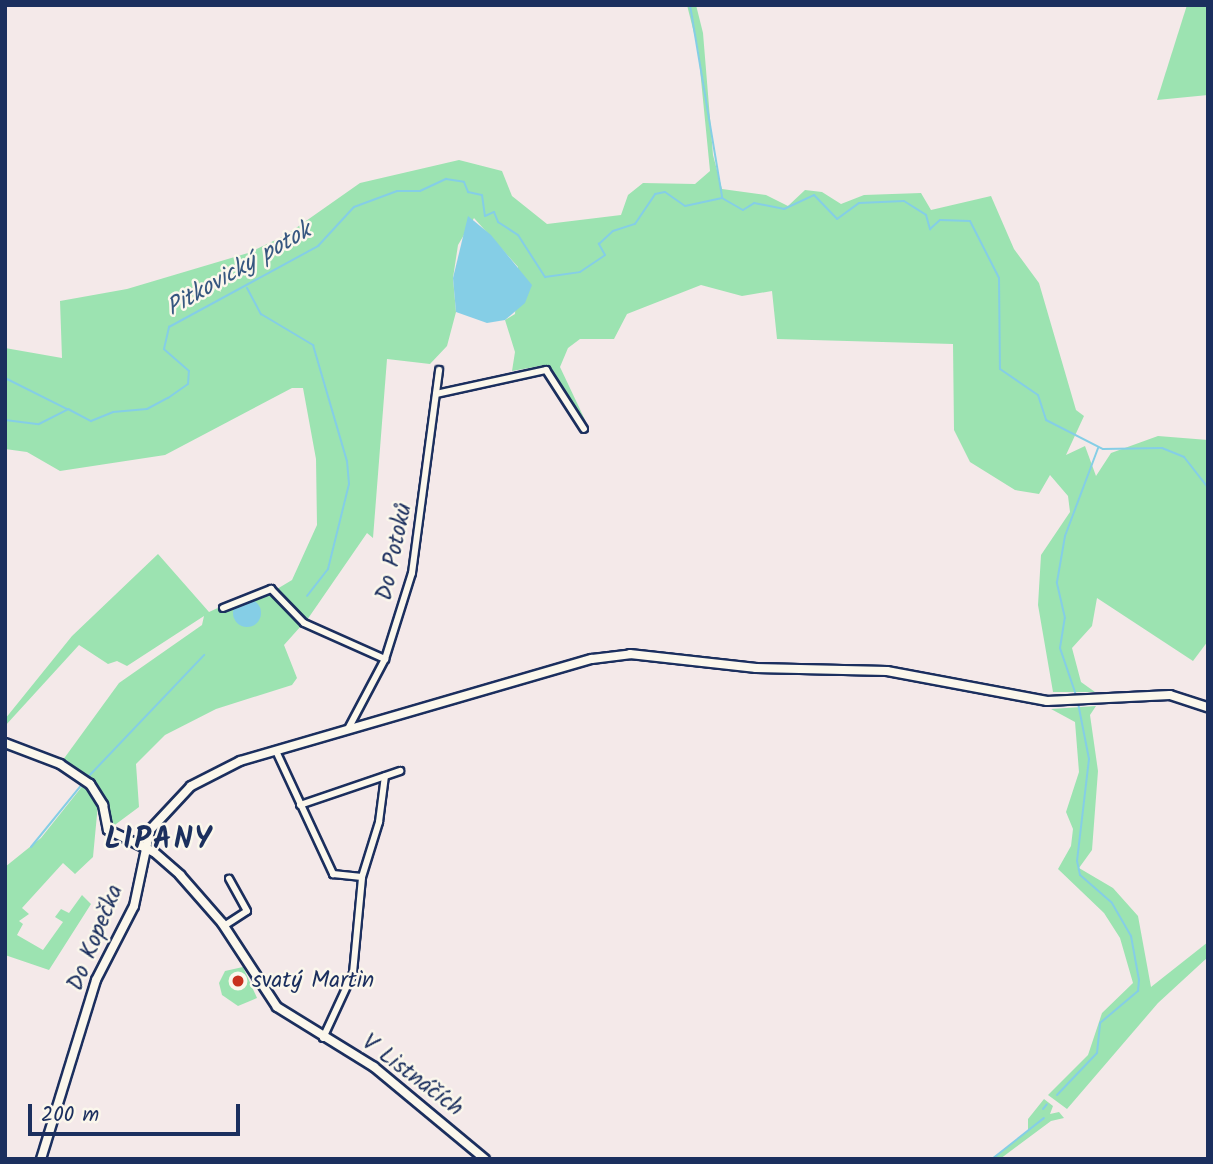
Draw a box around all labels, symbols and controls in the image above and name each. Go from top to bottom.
water label: Pitkovický potok [161,217,317,323]
street label: Do Potoků [371,501,419,603]
district label: LIPANY [105,822,213,858]
street label: Do Kopečka [62,881,130,995]
place label: svatý Martin [252,967,374,995]
marker: svatý Martin [230,973,246,989]
street label: V Listnáčích [356,1029,468,1123]
scale bar [32,1090,243,1134]
text: 200 m [41,1099,99,1132]

